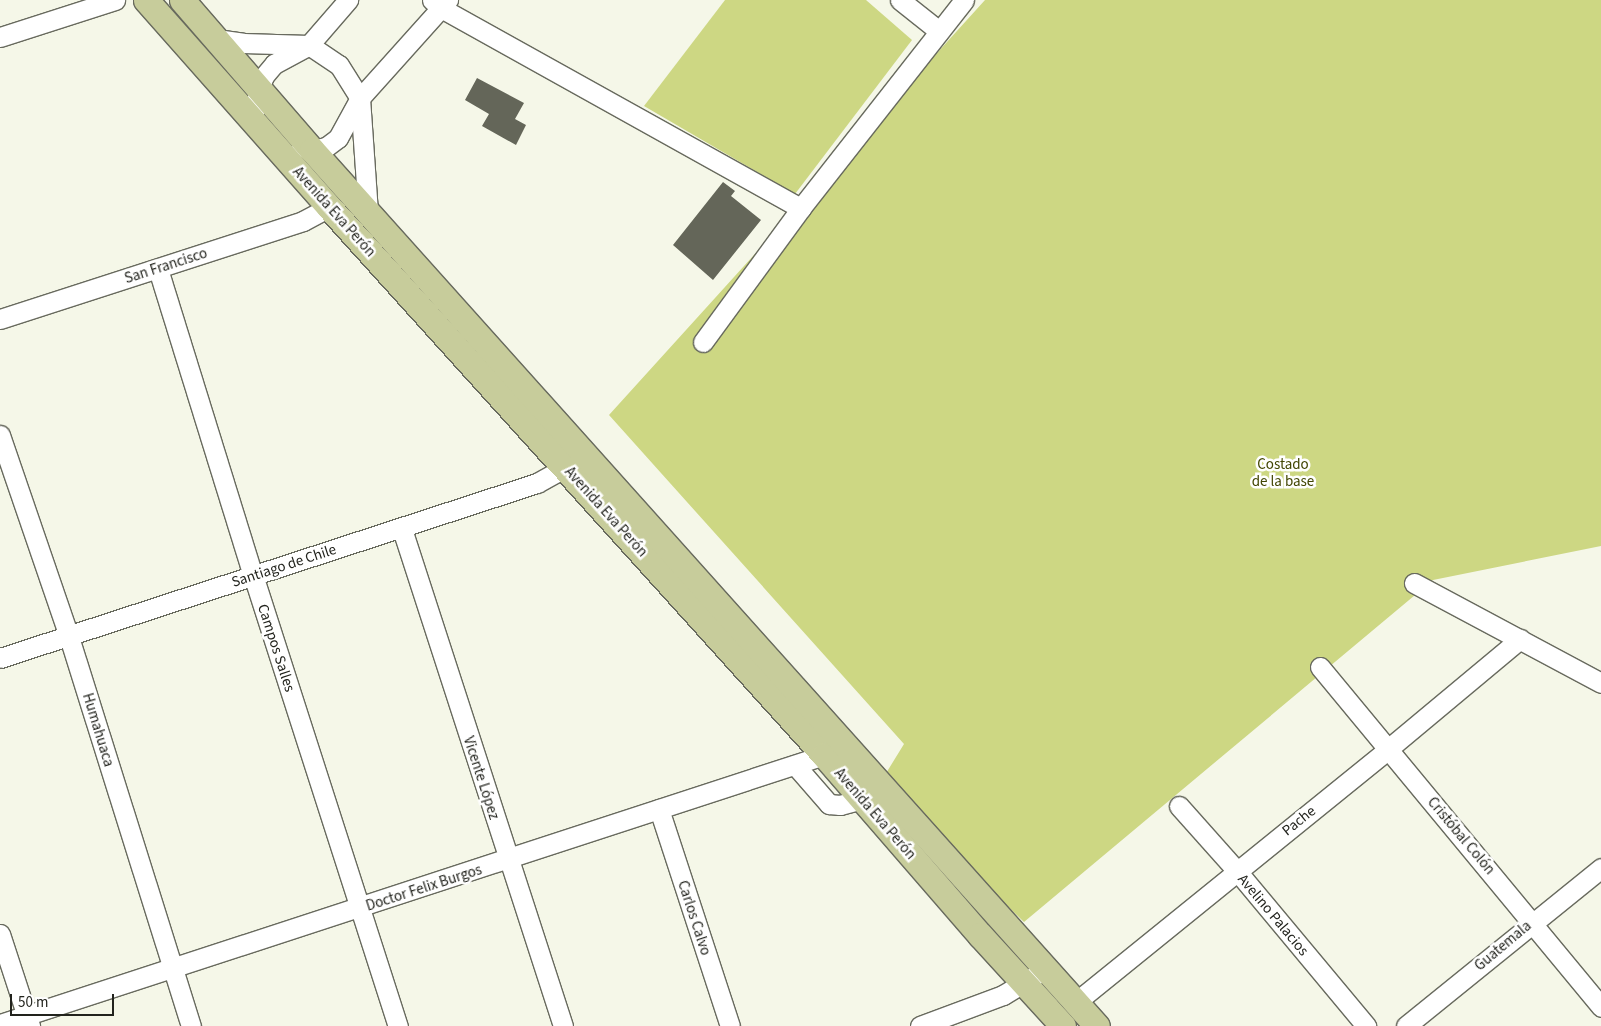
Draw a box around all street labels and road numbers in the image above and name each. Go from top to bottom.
street label: Avenida Eva Perón [289,163,379,261]
street label: San Francisco [122,244,210,288]
street label: Avenida Eva Perón [561,463,651,561]
street label: Santiago de Chile [229,541,339,591]
street label: Campos Salles [253,602,299,694]
street label: Humahuaca [78,691,118,769]
street label: Vicente López [459,734,503,822]
street label: Avenida Eva Perón [830,765,920,863]
street label: Cristóbal Colón [1423,794,1499,878]
street label: Pache [1279,802,1319,840]
street label: Doctor Felix Burgos [364,861,484,915]
street label: Avelino Palacios [1234,871,1312,959]
street label: Carlos Calvo [673,878,715,958]
street label: Guatemala [1471,917,1535,975]

